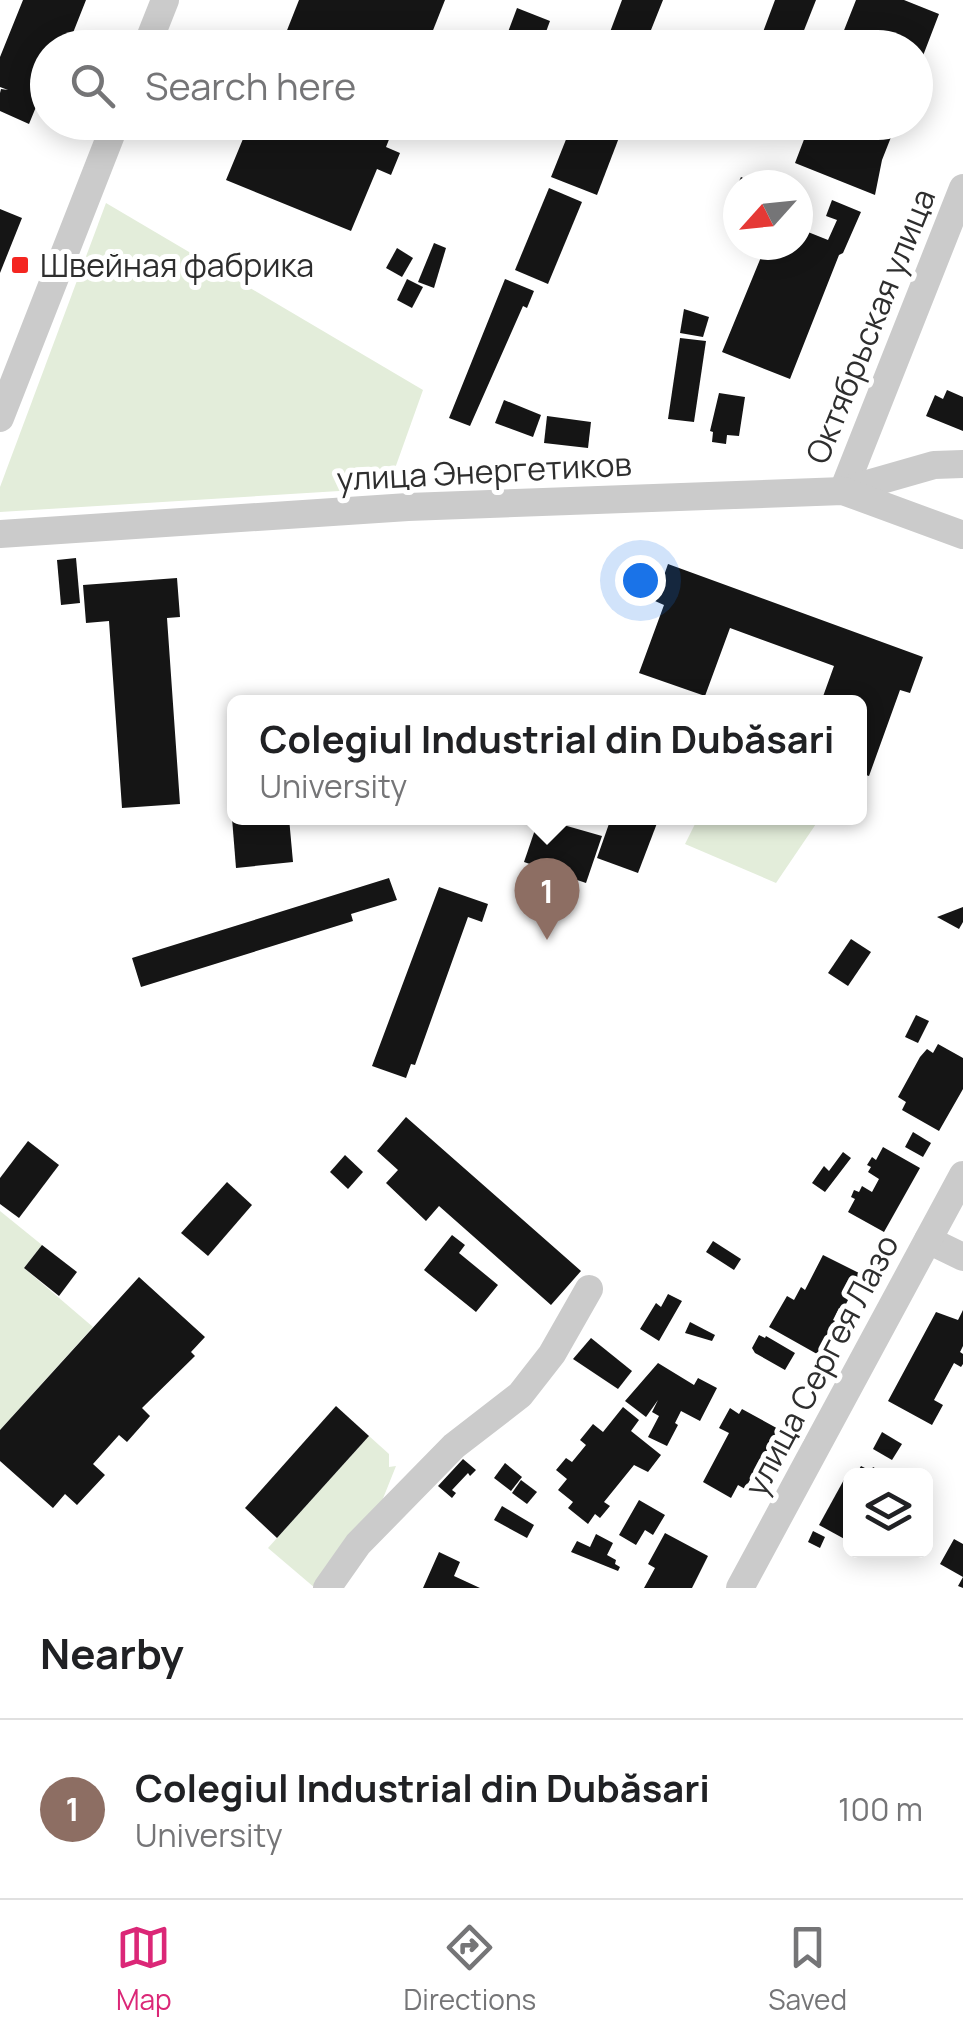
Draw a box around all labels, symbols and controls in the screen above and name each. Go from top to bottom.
search box [30,30,933,140]
icon: search [65,58,120,113]
text: Search here [145,59,356,111]
north arrow [723,170,813,260]
street label: Октябрьская улица [795,182,945,470]
place label: Швейная фабрика [40,243,314,287]
marker: Швейная фабрика [9,254,31,276]
street label: улица Энергетиков [335,441,633,501]
your location [615,555,666,606]
popup [227,695,867,825]
text: Colegiul Industrial din Dubăsari [260,712,834,764]
text: University [260,764,407,808]
pin: 1 [514,858,580,940]
street label: улица Сергея Лазо [734,1227,908,1503]
map controls [843,1468,933,1558]
button: layers [843,1468,933,1558]
text: Nearby [40,1624,184,1682]
text: Colegiul Industrial din Dubăsari [135,1761,710,1813]
text: 1 [65,1787,80,1831]
text: 100 m [838,1787,923,1831]
text: University [135,1813,283,1857]
tab: Map [116,1920,172,2018]
tab: Directions [404,1920,536,2018]
tab: Saved [768,1920,847,2018]

